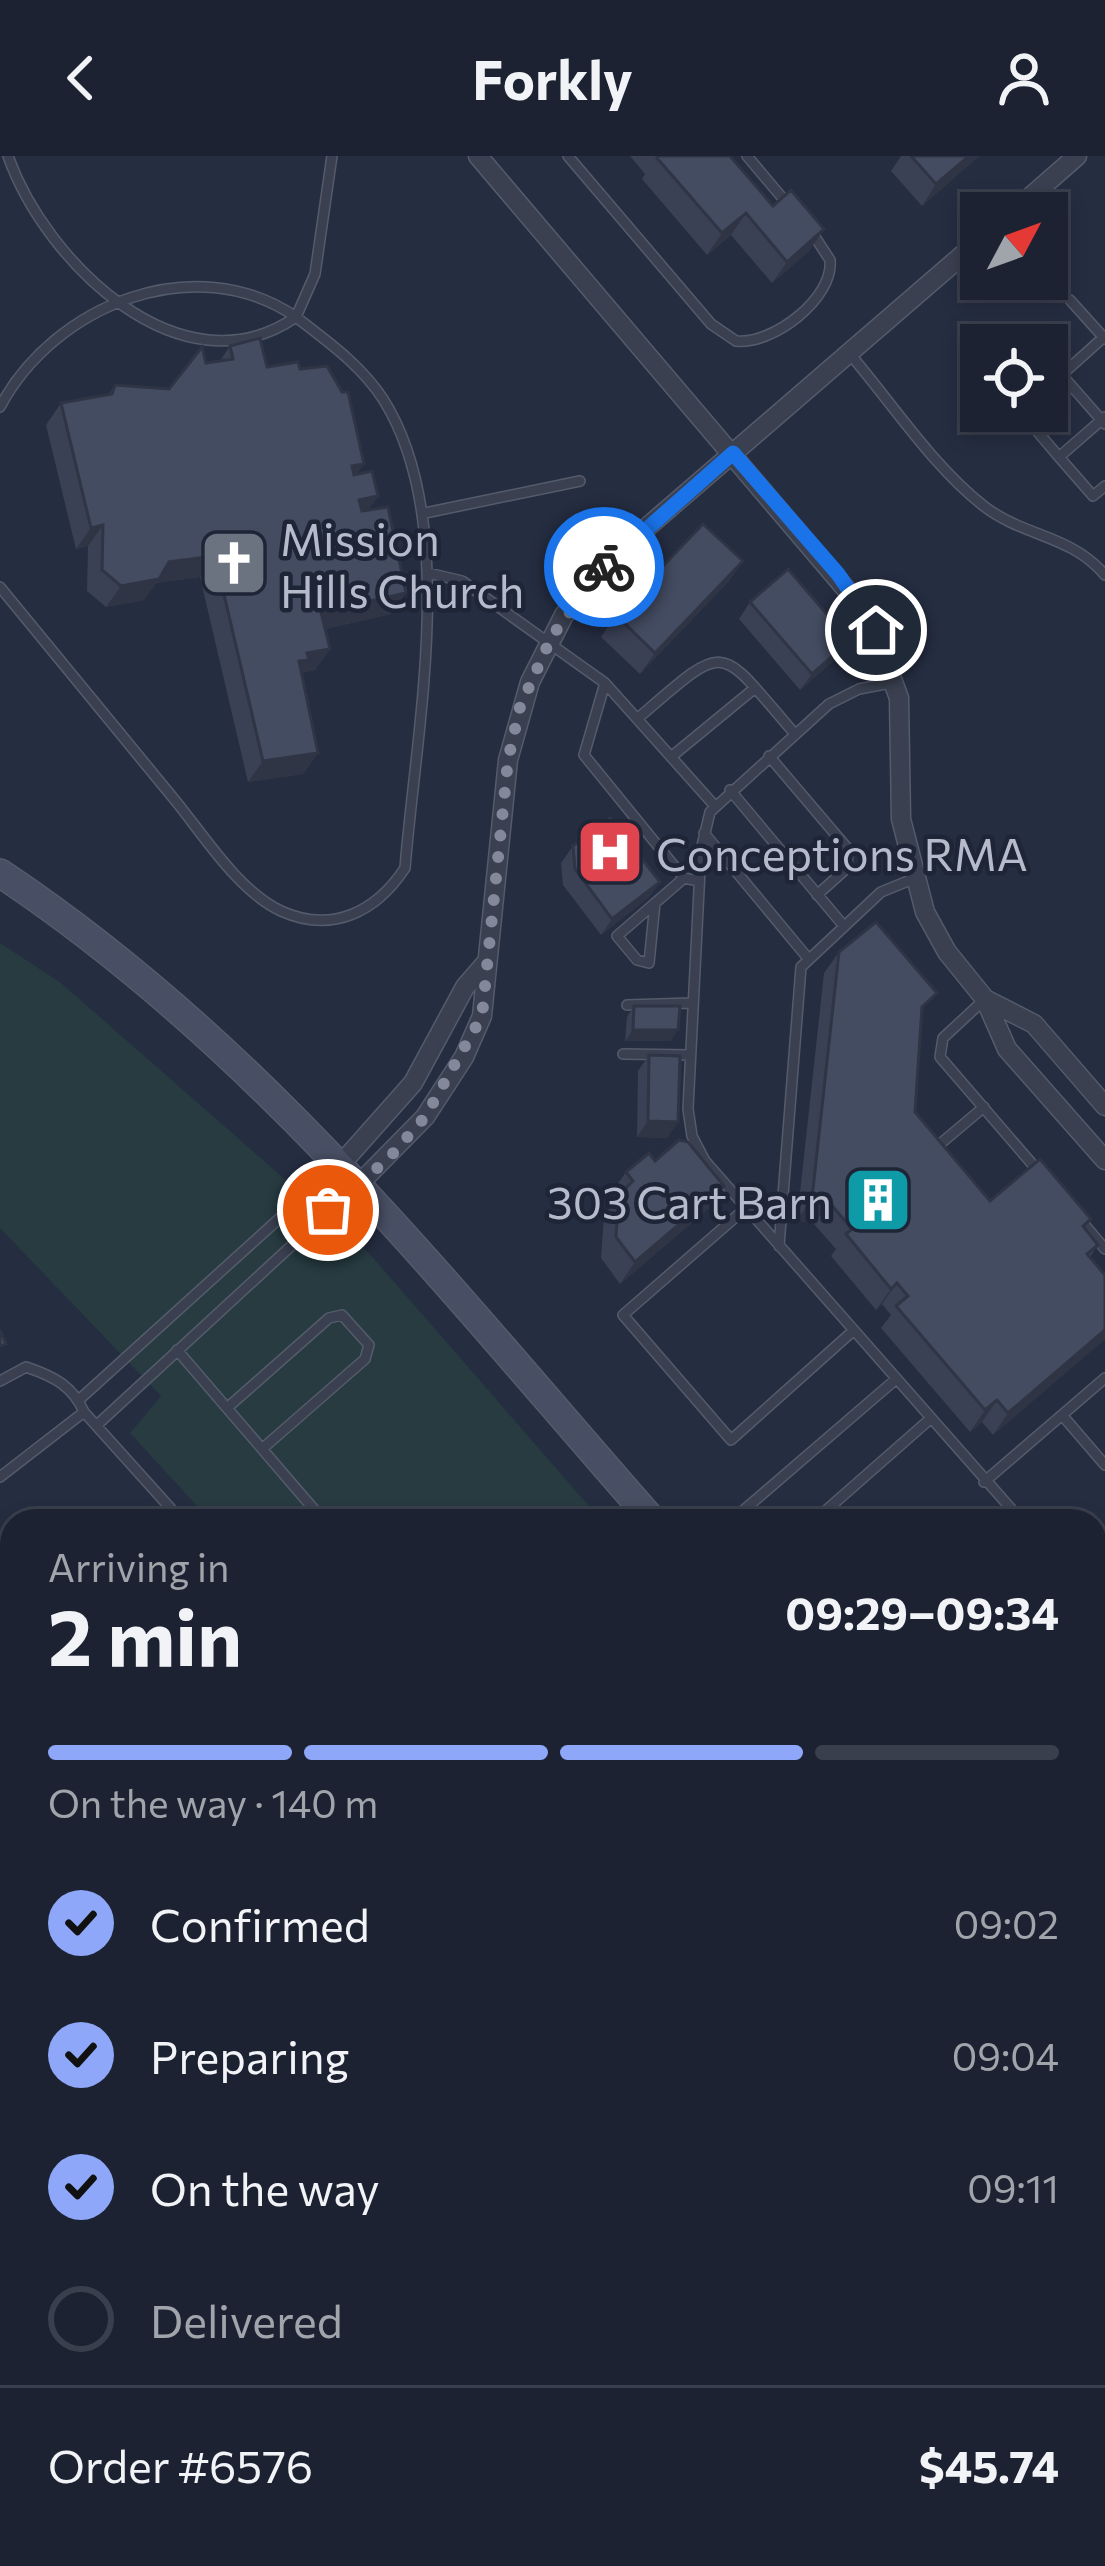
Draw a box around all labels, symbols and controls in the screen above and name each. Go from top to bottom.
icon: back [48,45,114,111]
text: Forkly [472,45,633,111]
icon: person [991,45,1057,111]
north arrow [960,192,1068,300]
map controls [960,192,1068,432]
button: locate [960,324,1068,432]
courier [544,507,664,627]
place label: Mission Hills Church [280,510,524,617]
church icon: Mission Hills Church [199,528,269,598]
icon: bike [571,534,637,600]
pin [825,579,927,681]
icon: home [843,597,909,663]
hospital icon: Conceptions RMA [575,817,645,887]
place label: Conceptions RMA [656,825,1028,880]
pin [277,1159,379,1261]
building icon: 303 Cart Barn [843,1165,913,1235]
place label: 303 Cart Barn [547,1173,832,1228]
icon: bag [295,1177,361,1243]
text: Arriving in [48,1542,229,1590]
text: 09:29–09:34 [785,1584,1059,1639]
text: 2 min [48,1587,242,1682]
text: On the way · 140 m [48,1778,378,1826]
icon: check [48,1890,114,1956]
text: Confirmed [150,1896,370,1951]
text: 09:02 [954,1899,1059,1947]
icon: check [48,2022,114,2088]
text: Preparing [150,2028,349,2083]
text: 09:04 [952,2031,1059,2079]
icon: check [48,2154,114,2220]
text: On the way [150,2160,380,2215]
text: 09:11 [967,2163,1059,2211]
text: Delivered [150,2292,343,2347]
text: Order #6576 [48,2437,313,2492]
text: $45.74 [919,2437,1059,2492]

